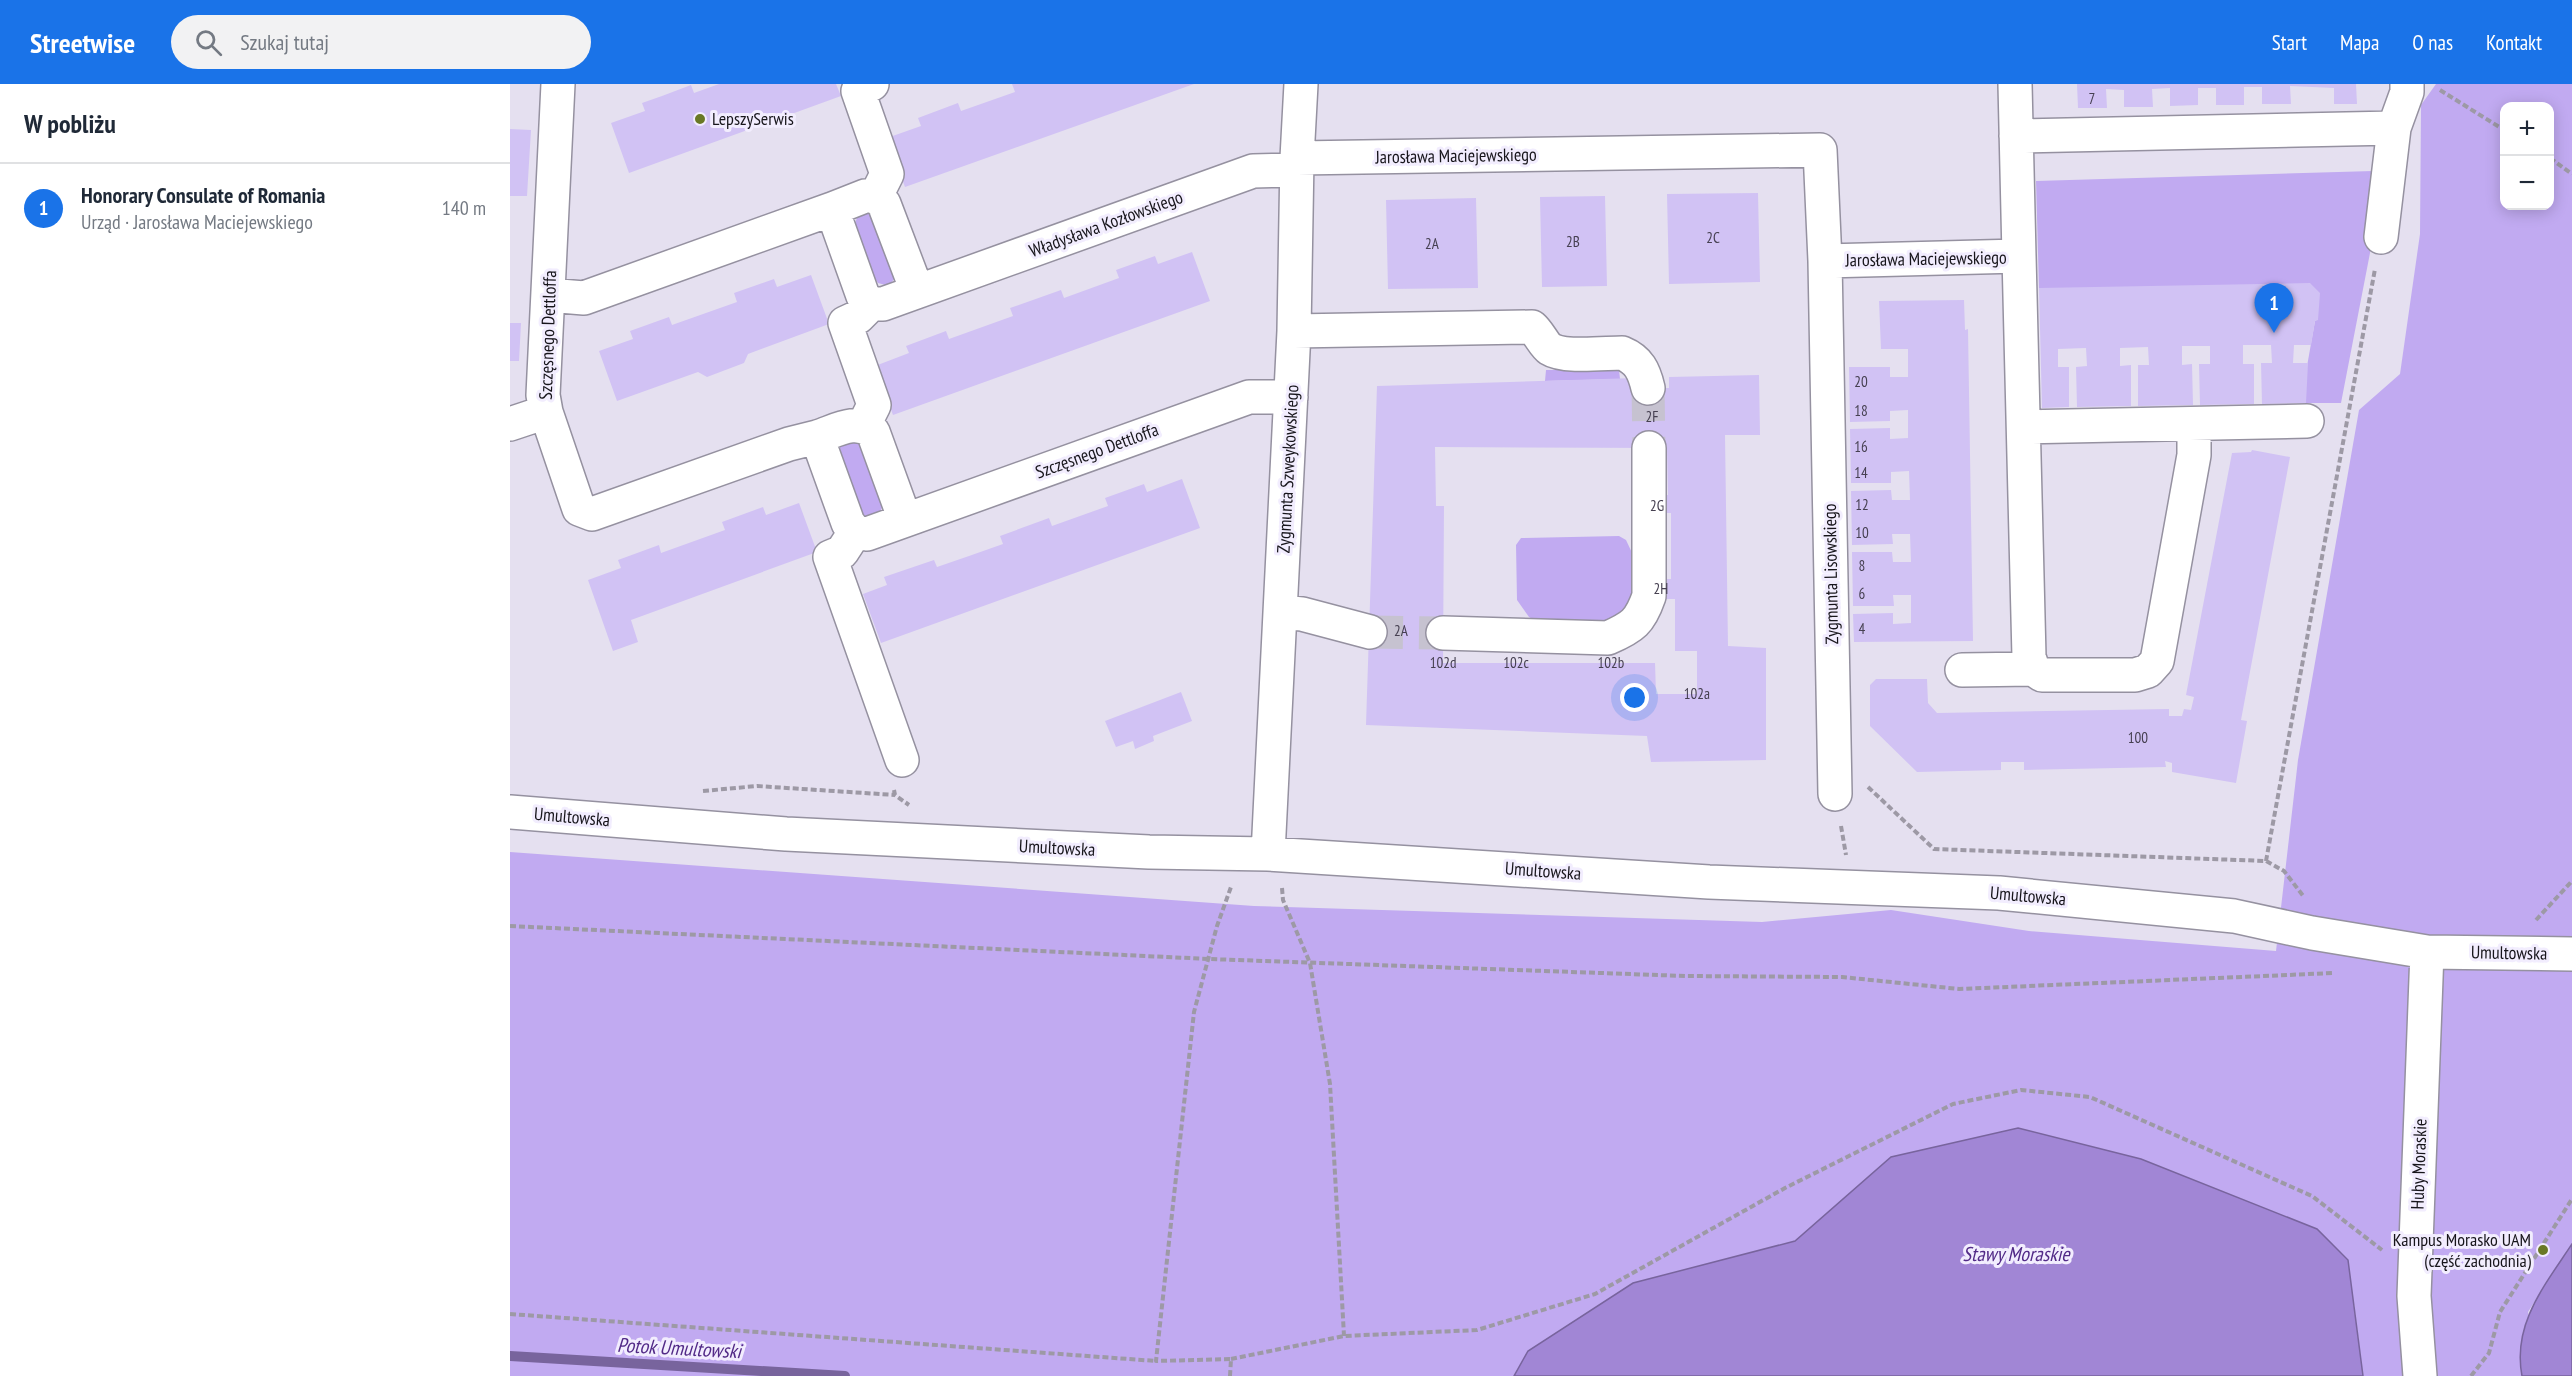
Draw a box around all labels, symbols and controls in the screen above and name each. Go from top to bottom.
search box [171,15,591,69]
text: Streetwise [30,24,135,61]
icon: search [192,26,225,59]
text: Szukaj tutaj [240,28,329,56]
text: Start [2272,29,2307,56]
text: Mapa [2340,29,2379,56]
text: O nas [2412,29,2453,56]
text: Kontakt [2486,29,2542,56]
house number: 7 [2089,89,2095,108]
map controls [2500,102,2554,210]
button: + [2500,102,2554,156]
text: W pobliżu [24,107,116,140]
place label: LepszySerwis [712,107,794,130]
marker: LepszySerwis [693,112,707,126]
street label: Jarosława Maciejewskiego [1374,143,1537,168]
button: − [2500,156,2554,210]
text: Honorary Consulate of Romania [81,181,325,209]
street label: Władysława Kozłowskiego [1026,185,1186,262]
text: 1 [39,195,48,221]
text: 140 m [442,195,486,221]
text: Urząd · Jarosława Maciejewskiego [81,209,313,235]
house number: 2C [1706,228,1720,247]
house number: 2B [1566,232,1580,251]
house number: 2A [1425,234,1440,253]
street label: Jarosława Maciejewskiego [1844,246,2007,271]
street label: Szczęsnego Dettloffa [534,270,561,400]
pin: 1 [2254,284,2294,333]
house number: 20 [1854,372,1868,391]
street label: Zygmunta Szweykowskiego [1272,384,1303,554]
house number: 18 [1854,401,1868,420]
house number: 2F [1646,407,1658,426]
street label: Szczęsnego Dettloffa [1032,418,1162,483]
house number: 16 [1854,437,1868,456]
house number: 14 [1854,463,1868,482]
house number: 12 [1855,495,1869,514]
house number: 2G [1650,496,1664,515]
street label: Zygmunta Lisowskiego [1818,503,1843,645]
house number: 10 [1855,523,1869,542]
house number: 8 [1859,556,1865,575]
house number: 2H [1654,579,1668,598]
house number: 6 [1859,584,1866,603]
house number: 4 [1859,619,1866,638]
house number: 2A [1394,621,1409,640]
house number: 102d [1430,653,1456,672]
house number: 102c [1503,653,1529,672]
house number: 102b [1598,653,1624,672]
your location [1620,683,1649,712]
house number: 102a [1684,684,1710,703]
house number: 100 [2128,728,2148,747]
street label: Umultowska [533,802,611,831]
street label: Umultowska [1018,834,1096,861]
street label: Umultowska [1504,856,1582,885]
street label: Umultowska [1989,881,2067,910]
street label: Umultowska [2471,940,2547,965]
street label: Huby Moraskie [2405,1118,2432,1210]
place label: Kampus Morasko UAM (część zachodnia) [2393,1228,2532,1272]
water label: Stawy Moraskie [1962,1241,2071,1267]
marker: Kampus Morasko UAM (część zachodnia) [2536,1243,2550,1257]
water label: Potok Umultowski [616,1332,744,1364]

